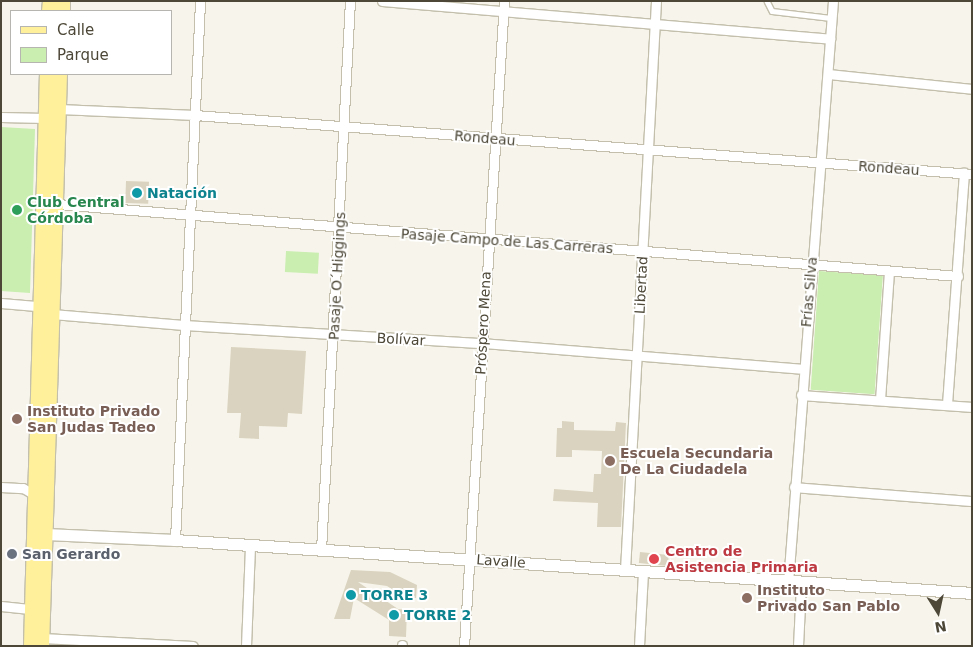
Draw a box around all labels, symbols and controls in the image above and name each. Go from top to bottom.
legend [10,10,172,75]
text: Calle [57,21,94,39]
text: Parque [57,46,109,64]
street label: Rondeau [454,127,516,149]
street label: Rondeau [858,157,920,179]
place label: Natación [147,185,217,201]
marker: Natación [131,187,143,199]
place label: Club Central Córdoba [27,194,125,226]
marker: Club Central Córdoba [11,204,23,216]
street label: Pasaje O´Higgings [325,211,349,341]
street label: Pasaje Campo de Las Carreras [400,225,614,257]
street label: Libertad [631,256,651,314]
street label: Frías Silva [798,256,820,328]
street label: Próspero Mena [472,271,494,375]
street label: Bolívar [376,329,426,349]
place label: Instituto Privado San Judas Tadeo [27,403,160,436]
marker: Instituto Privado San Judas Tadeo [11,413,23,425]
place label: Escuela Secundaria De La Ciudadela [620,445,773,478]
marker: Escuela Secundaria De La Ciudadela [604,455,616,467]
place label: Centro de Asistencia Primaria [665,543,818,576]
place label: San Gerardo [22,546,120,562]
marker: San Gerardo [6,548,18,560]
street label: Lavalle [476,551,526,571]
marker: Centro de Asistencia Primaria [647,552,661,566]
place label: Instituto Privado San Pablo [757,582,900,614]
place label: TORRE 3 [361,587,428,603]
north arrow [913,587,963,637]
marker: TORRE 3 [345,589,357,601]
marker: Instituto Privado San Pablo [741,592,753,604]
place label: TORRE 2 [404,607,471,623]
marker: TORRE 2 [388,609,400,621]
text: N [933,618,948,636]

